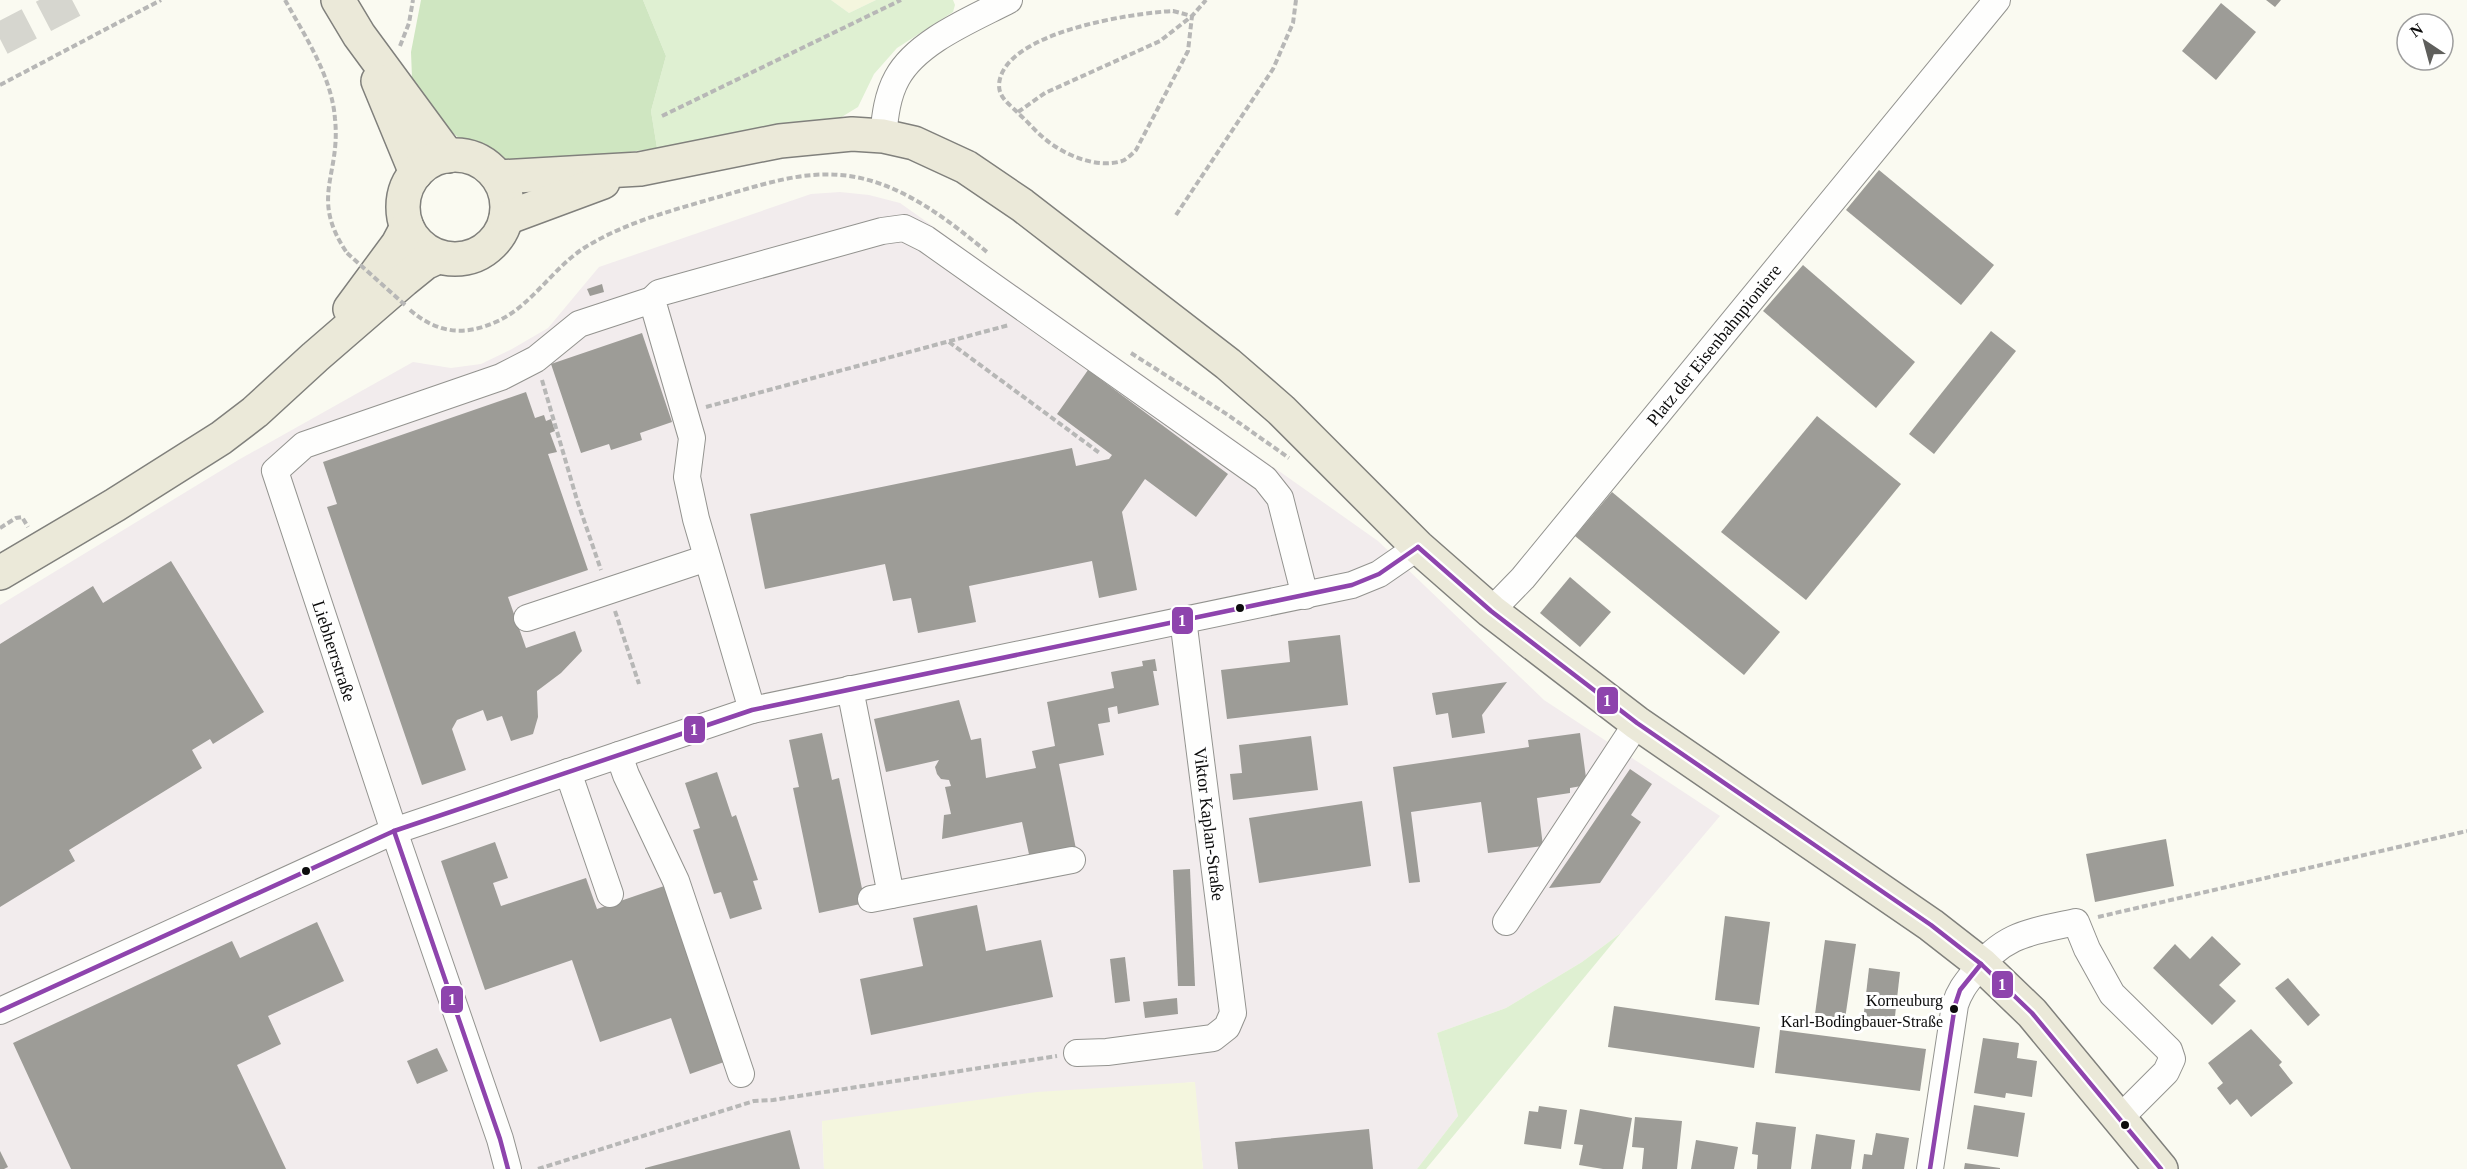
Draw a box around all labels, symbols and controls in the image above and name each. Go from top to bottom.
north arrow [2395,12,2455,72]
text: N [2407,20,2427,41]
street label: Platz der Eisenbahnpioniere [1643,260,1785,430]
street label: Liebherrstraße [308,598,360,704]
unlabelled marker [1234,602,1246,614]
line badge: 1 [1171,606,1194,635]
text: 1 [1178,612,1186,629]
line badge: 1 [1596,686,1619,715]
text: 1 [1603,692,1611,709]
line badge: 1 [683,715,706,744]
text: 1 [690,721,698,738]
street label: Viktor Kaplan-Straße [1190,746,1228,902]
unlabelled marker [300,865,312,877]
line badge: 1 [1991,970,2014,999]
text: 1 [1998,976,2006,993]
line badge: 1 [440,985,464,1014]
text: 1 [448,991,456,1008]
place label: Korneuburg Karl-Bodingbauer-Straße [1781,992,1943,1031]
marker: Korneuburg Karl-Bodingbauer-Straße [1948,1003,1960,1015]
unlabelled marker [2119,1119,2131,1131]

